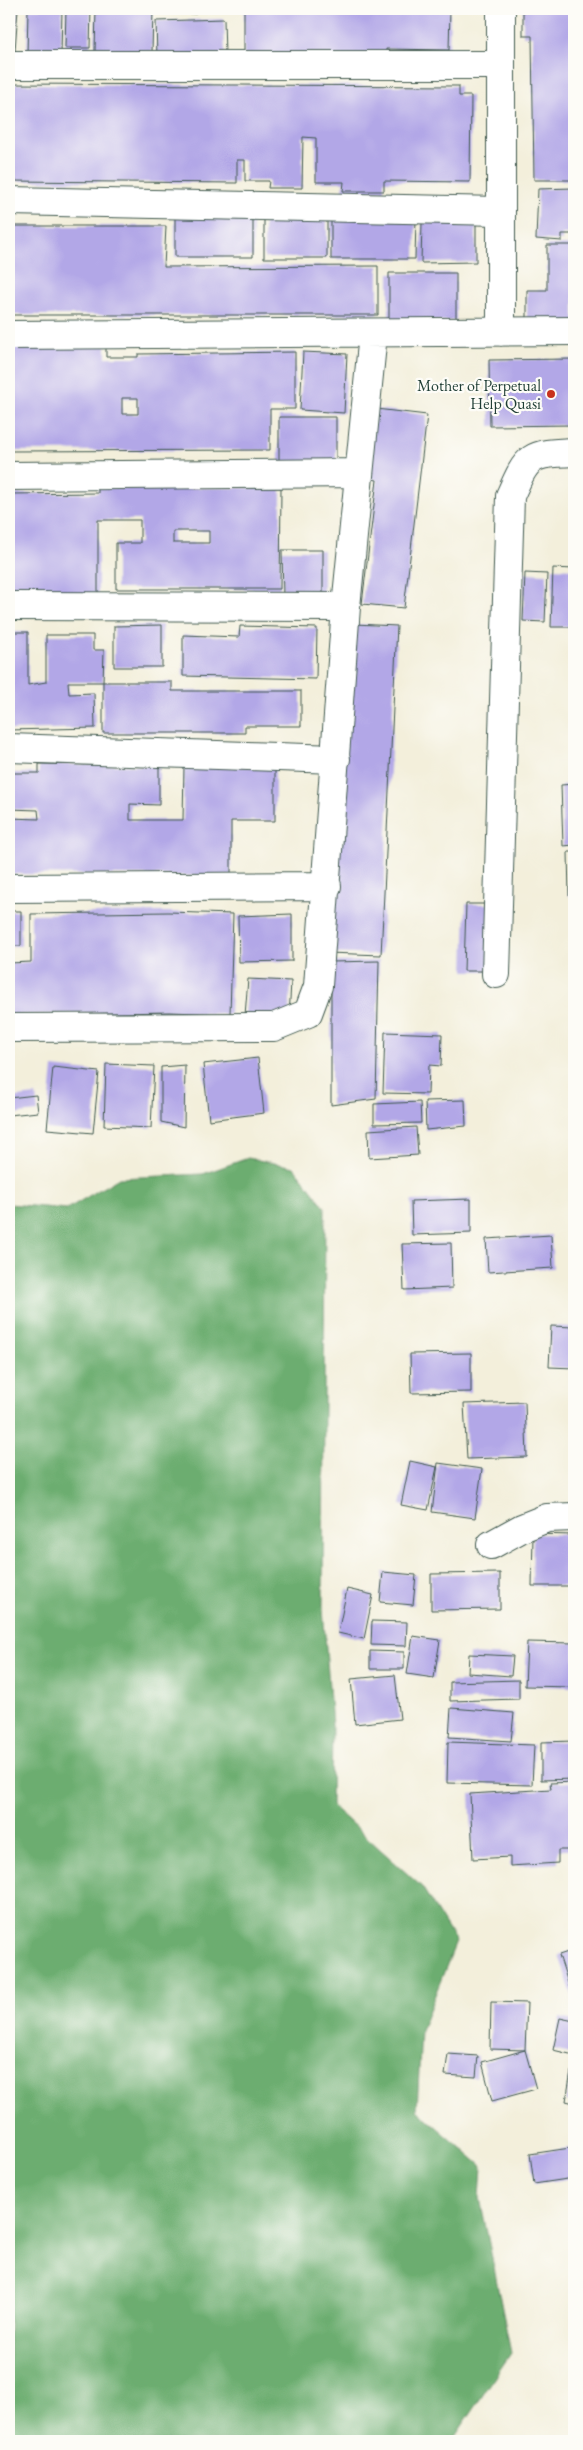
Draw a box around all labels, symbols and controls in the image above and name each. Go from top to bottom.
place label: Mother of Perpetual Help Quasi [417,375,541,414]
marker: Mother of Perpetual Help Quasi [545,388,557,400]

